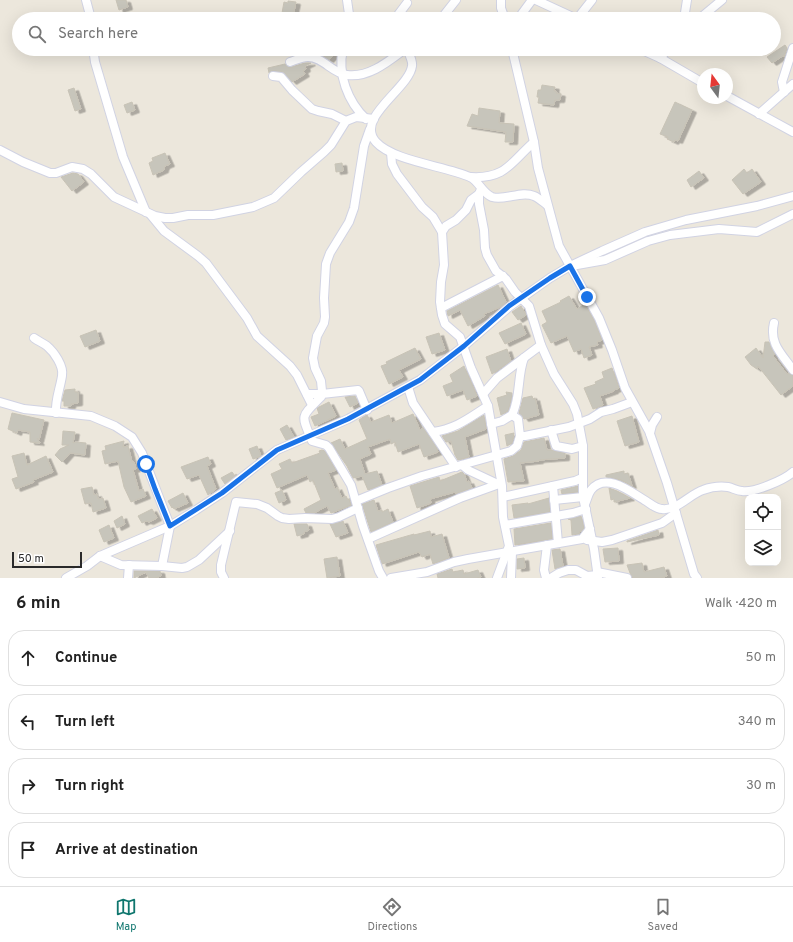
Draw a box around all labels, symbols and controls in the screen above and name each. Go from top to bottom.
search box [12,12,781,56]
icon: search [26,23,48,45]
text: Search here [58,25,138,44]
north arrow [697,68,733,104]
route end [578,288,596,306]
route start [137,455,155,473]
map controls [745,494,781,566]
button: locate [745,494,781,530]
button: layers [745,530,781,566]
scale bar [12,550,82,569]
text: 50 m [18,552,44,566]
text: 6 min [16,593,60,615]
text: Walk · 420 m [705,596,777,612]
icon: ahead [17,647,39,669]
text: Continue [55,649,117,668]
text: 50 m [746,650,776,666]
icon: left [17,711,39,733]
text: Turn left [55,713,115,732]
text: 340 m [738,714,776,730]
icon: right [17,775,39,797]
text: Turn right [55,777,124,796]
text: 30 m [746,778,776,794]
icon: arrive [17,839,39,861]
text: Arrive at destination [55,841,198,860]
tab: Map [115,896,137,934]
tab: Directions [367,896,417,934]
tab: Saved [648,896,678,934]

